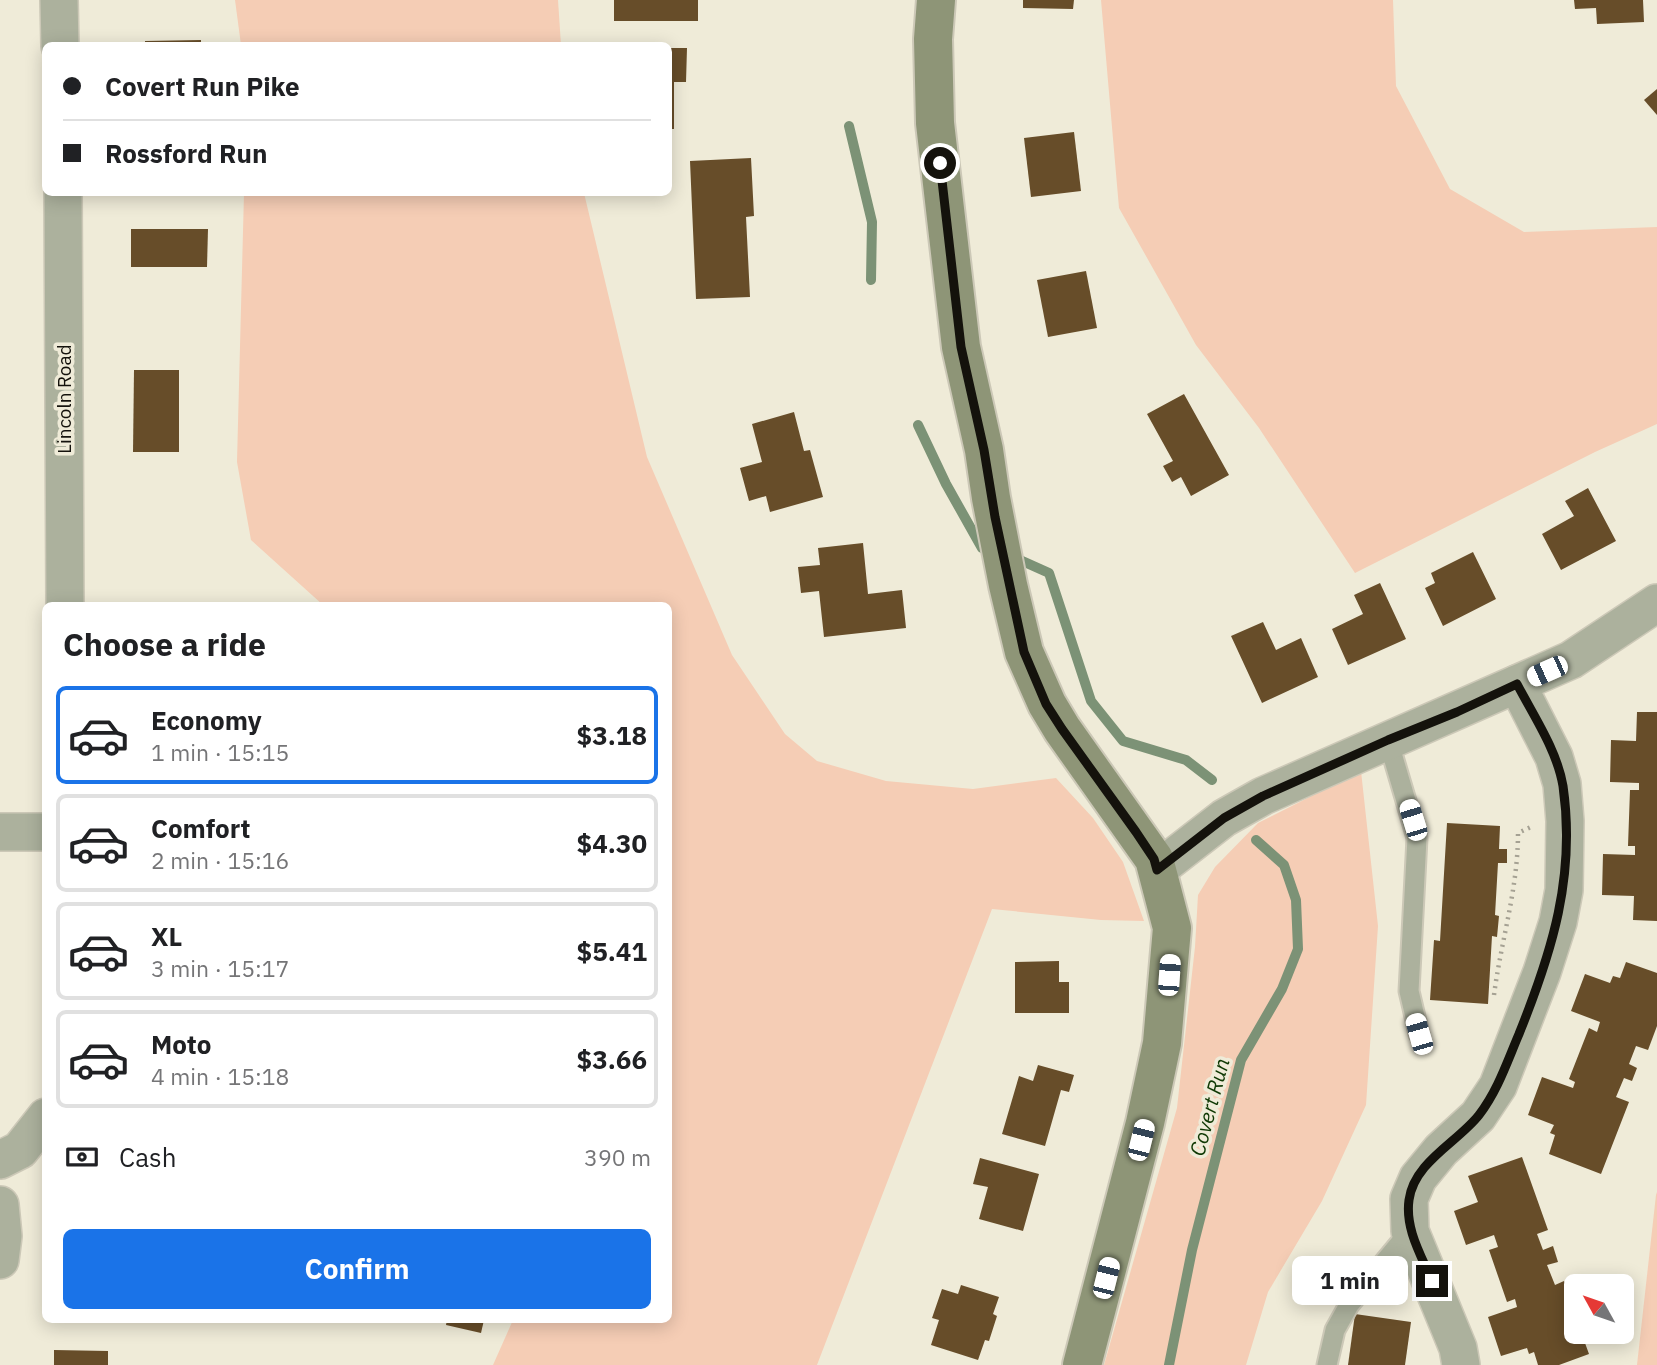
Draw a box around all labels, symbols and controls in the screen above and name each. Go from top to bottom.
text: Covert Run Pike [105,69,300,103]
text: Rossford Run [105,136,268,170]
route start [924,147,956,179]
street label: Lincoln Road [52,344,76,454]
text: Choose a ride [63,623,266,665]
car [1524,653,1571,689]
text: Economy [151,703,262,737]
icon: car [67,704,130,767]
text: $3.18 [577,718,647,752]
text: 1 min · 15:15 [151,737,289,767]
car [1397,797,1430,843]
text: Comfort [151,811,250,845]
icon: car [67,812,130,875]
text: $4.30 [577,826,647,860]
text: 2 min · 15:16 [151,845,289,875]
text: XL [151,919,182,953]
icon: car [67,920,130,983]
text: $5.41 [577,934,647,968]
text: 3 min · 15:17 [151,953,289,983]
car [1158,953,1181,997]
car [1404,1011,1435,1057]
text: Moto [151,1027,211,1061]
icon: car [67,1028,130,1091]
text: $3.66 [577,1042,647,1076]
water label: Covert Run [1183,1055,1236,1159]
text: 4 min · 15:18 [151,1061,289,1091]
car [1126,1117,1157,1163]
icon: cash [63,1138,101,1176]
text: Cash [119,1140,176,1174]
text: 390 m [584,1142,651,1172]
button: Confirm [63,1229,651,1309]
car [1091,1255,1122,1301]
callout: 1 min [1292,1256,1408,1306]
text: 1 min [1320,1265,1380,1295]
route end [1416,1265,1448,1297]
north arrow [1564,1274,1634,1344]
map controls [1564,1274,1634,1344]

